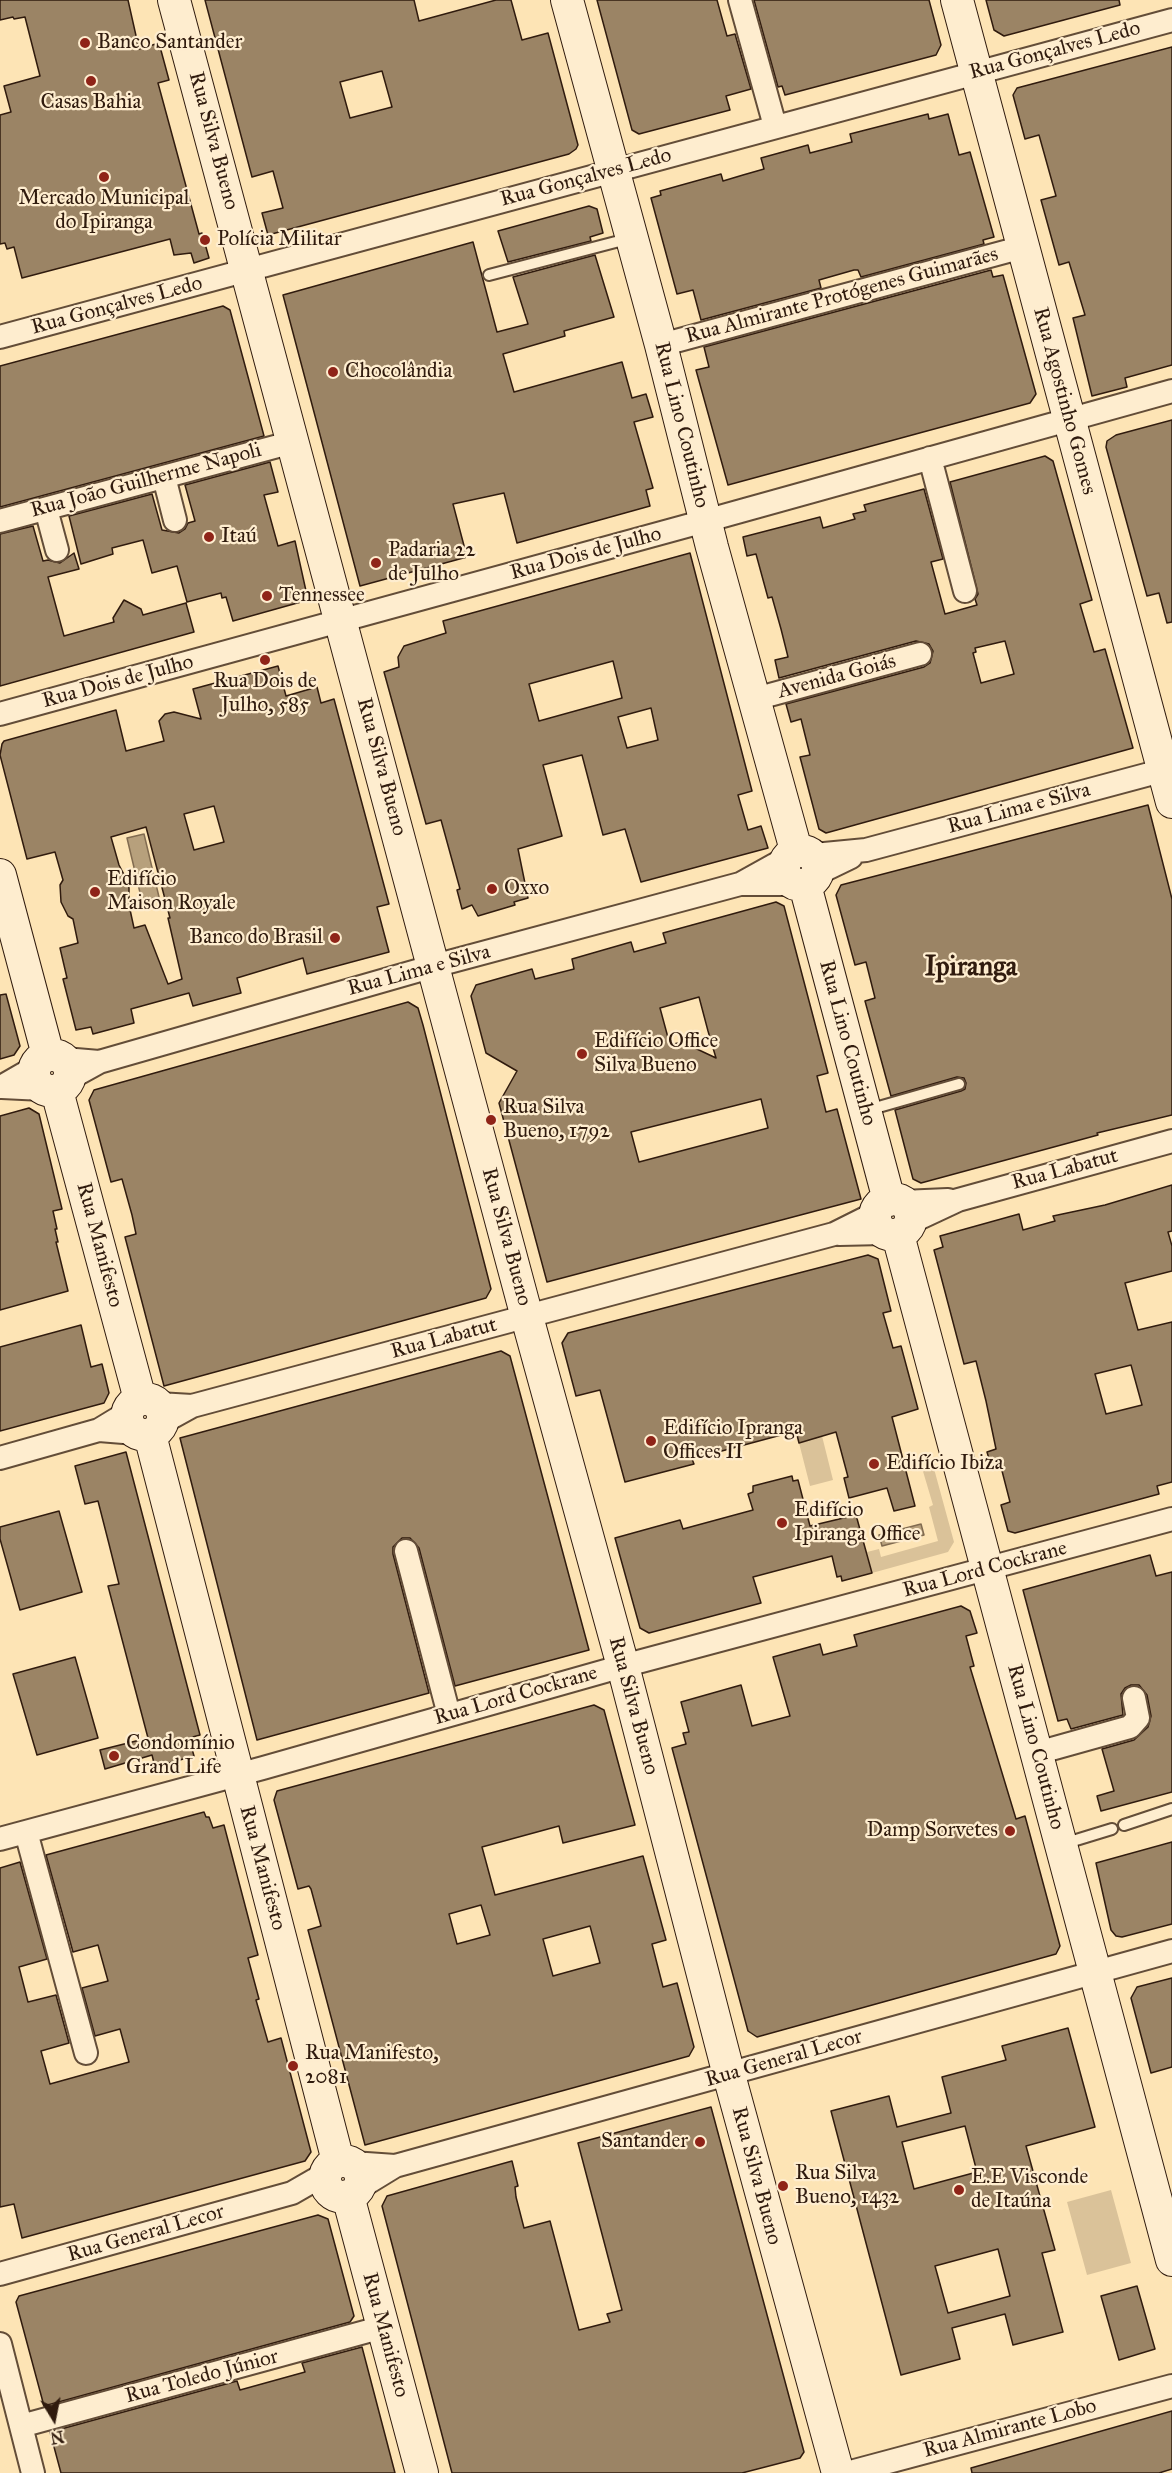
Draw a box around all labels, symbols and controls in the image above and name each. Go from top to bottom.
street label: Rua Gonçalves Ledo [967,16,1143,86]
place label: Banco Santander [97,30,242,56]
marker: Banco Santander [78,36,92,50]
street label: Rua Silva Bueno [182,69,244,213]
marker: Casas Bahia [84,74,98,88]
place label: Casas Bahia [41,90,141,116]
street label: Rua Gonçalves Ledo [498,143,674,213]
marker: Mercado Municipal do Ipiranga [97,170,111,184]
place label: Mercado Municipal do Ipiranga [19,186,189,236]
place label: Polícia Militar [217,227,342,253]
marker: Polícia Militar [198,233,212,247]
street label: Rua Almirante Protógenes Guimarães [683,242,1001,350]
street label: Rua Gonçalves Ledo [29,271,205,341]
street label: Rua Agostinho Gomes [1027,305,1101,497]
street label: Rua Lino Coutinho [648,339,714,511]
place label: Chocolândia [345,359,452,385]
marker: Chocolândia [326,365,340,379]
street label: Rua João Guilherme Napoli [28,438,264,524]
street label: Rua Dois de Julho [508,522,664,586]
place label: Itaú [221,524,257,550]
marker: Itaú [202,530,216,544]
place label: Padaria 22 de Julho [388,538,476,588]
marker: Padaria 22 de Julho [369,556,383,570]
place label: Tennessee [279,583,365,609]
marker: Tennessee [260,589,274,603]
street label: Avenida Goiás [775,649,899,705]
street label: Rua Dois de Julho [40,650,196,714]
marker: Rua Dois de Julho, 585 [258,653,272,667]
place label: Rua Dois de Julho, 585 [213,669,317,719]
street label: Rua Silva Bueno [350,695,412,839]
street label: Rua Lima e Silva [945,778,1093,840]
place label: Edifício Maison Royale [107,867,236,917]
place label: Oxxo [504,876,549,902]
marker: Oxxo [485,882,499,896]
marker: Edifício Maison Royale [88,885,102,899]
place label: Banco do Brasil [189,925,323,951]
marker: Banco do Brasil [328,931,342,945]
street label: Rua Lima e Silva [345,940,493,1002]
district label: Ipiranga [925,952,1017,984]
street label: Rua Lino Coutinho [813,958,881,1128]
place label: Edifício Office Silva Bueno [594,1029,718,1079]
marker: Edifício Office Silva Bueno [575,1047,589,1061]
place label: Rua Silva Bueno, 1792 [503,1095,610,1145]
marker: Rua Silva Bueno, 1792 [484,1113,498,1127]
street label: Rua Labatut [1009,1144,1121,1196]
street label: Rua Silva Bueno [475,1165,537,1309]
street label: Rua Manifesto [70,1180,128,1310]
street label: Rua Labatut [388,1313,500,1365]
place label: Edifício Ipranga Offices II [663,1416,803,1466]
marker: Edifício Ipranga Offices II [644,1434,658,1448]
place label: Edifício Ibiza [886,1451,1003,1477]
marker: Edifício Ibiza [867,1457,881,1471]
place label: Edifício Ipiranga Office [794,1498,921,1548]
marker: Edifício Ipiranga Office [775,1516,789,1530]
street label: Rua Lord Cockrane [900,1536,1070,1604]
street label: Rua Silva Bueno [602,1634,664,1778]
street label: Rua Lord Cockrane [431,1661,601,1731]
street label: Rua Lino Coutinho [1001,1662,1069,1832]
place label: Condomínio Grand Life [126,1731,235,1781]
marker: Condomínio Grand Life [107,1749,121,1763]
street label: Rua Manifesto [233,1803,291,1933]
place label: Damp Sorvetes [867,1818,998,1844]
marker: Damp Sorvetes [1003,1824,1017,1838]
street label: Rua General Lecor [703,2025,865,2093]
place label: Rua Manifesto, 2081 [305,2041,439,2091]
marker: Rua Manifesto, 2081 [286,2059,300,2073]
street label: Rua Silva Bueno [725,2104,787,2248]
place label: Santander [601,2129,688,2155]
marker: Santander [693,2135,707,2149]
place label: Rua Silva Bueno, 1432 [795,2161,900,2211]
place label: E.E Visconde de Itaúna [971,2165,1088,2215]
marker: Rua Silva Bueno, 1432 [776,2179,790,2193]
marker: E.E Visconde de Itaúna [952,2183,966,2197]
street label: Rua General Lecor [65,2200,227,2268]
street label: Rua Manifesto [356,2270,414,2400]
street label: Rua Toledo Júnior [123,2344,281,2410]
north arrow [24,2389,84,2449]
street label: Rua Almirante Lobo [921,2394,1099,2464]
text: N [49,2427,66,2448]

